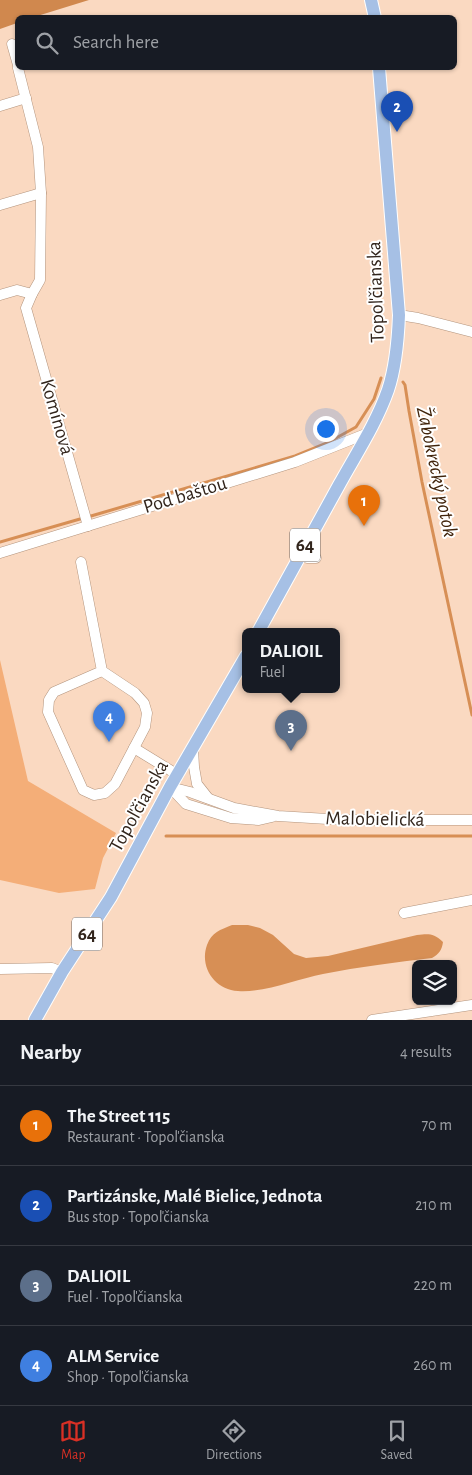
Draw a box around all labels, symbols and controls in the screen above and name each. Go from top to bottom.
search box [15,15,457,70]
icon: search [33,29,61,57]
text: Search here [73,33,159,52]
pin: 2 [381,91,413,132]
street label: Topoľčianska [364,241,388,343]
street label: Komínová [37,377,77,457]
water label: Žabokrecký potok [412,405,462,540]
your location [313,416,339,442]
street label: Pod baštou [141,473,229,517]
pin: 1 [348,485,380,526]
road number: 64 [290,528,320,562]
popup [242,628,340,693]
text: DALIOIL [259,642,323,661]
text: Fuel [259,664,285,680]
pin: 4 [93,701,125,742]
pin: 3 [275,710,307,751]
street label: Topoľčianska [106,757,172,855]
street label: Malobielická [325,808,425,830]
road number: 64 [72,918,102,951]
map controls [412,960,457,1005]
button: layers [412,960,457,1005]
text: Nearby [20,1042,81,1063]
text: 4 results [400,1044,452,1060]
text: The Street 115 [67,1107,170,1126]
text: 1 [33,1117,39,1133]
text: 70 m [421,1117,452,1133]
text: Restaurant · Topoľčianska [67,1129,225,1145]
text: Partizánske, Malé Bielice, Jednota [67,1187,322,1206]
text: 2 [32,1197,40,1213]
text: 210 m [415,1197,452,1213]
text: Bus stop · Topoľčianska [67,1209,209,1225]
text: DALIOIL [67,1267,130,1286]
text: 3 [33,1277,39,1293]
text: 220 m [414,1277,452,1293]
text: Fuel · Topoľčianska [67,1289,183,1305]
text: ALM Service [67,1347,159,1366]
text: 4 [32,1357,40,1373]
text: 260 m [413,1357,452,1373]
text: Shop · Topoľčianska [67,1369,189,1385]
tab: Map [59,1417,87,1464]
tab: Directions [206,1417,262,1464]
tab: Saved [381,1417,413,1464]

